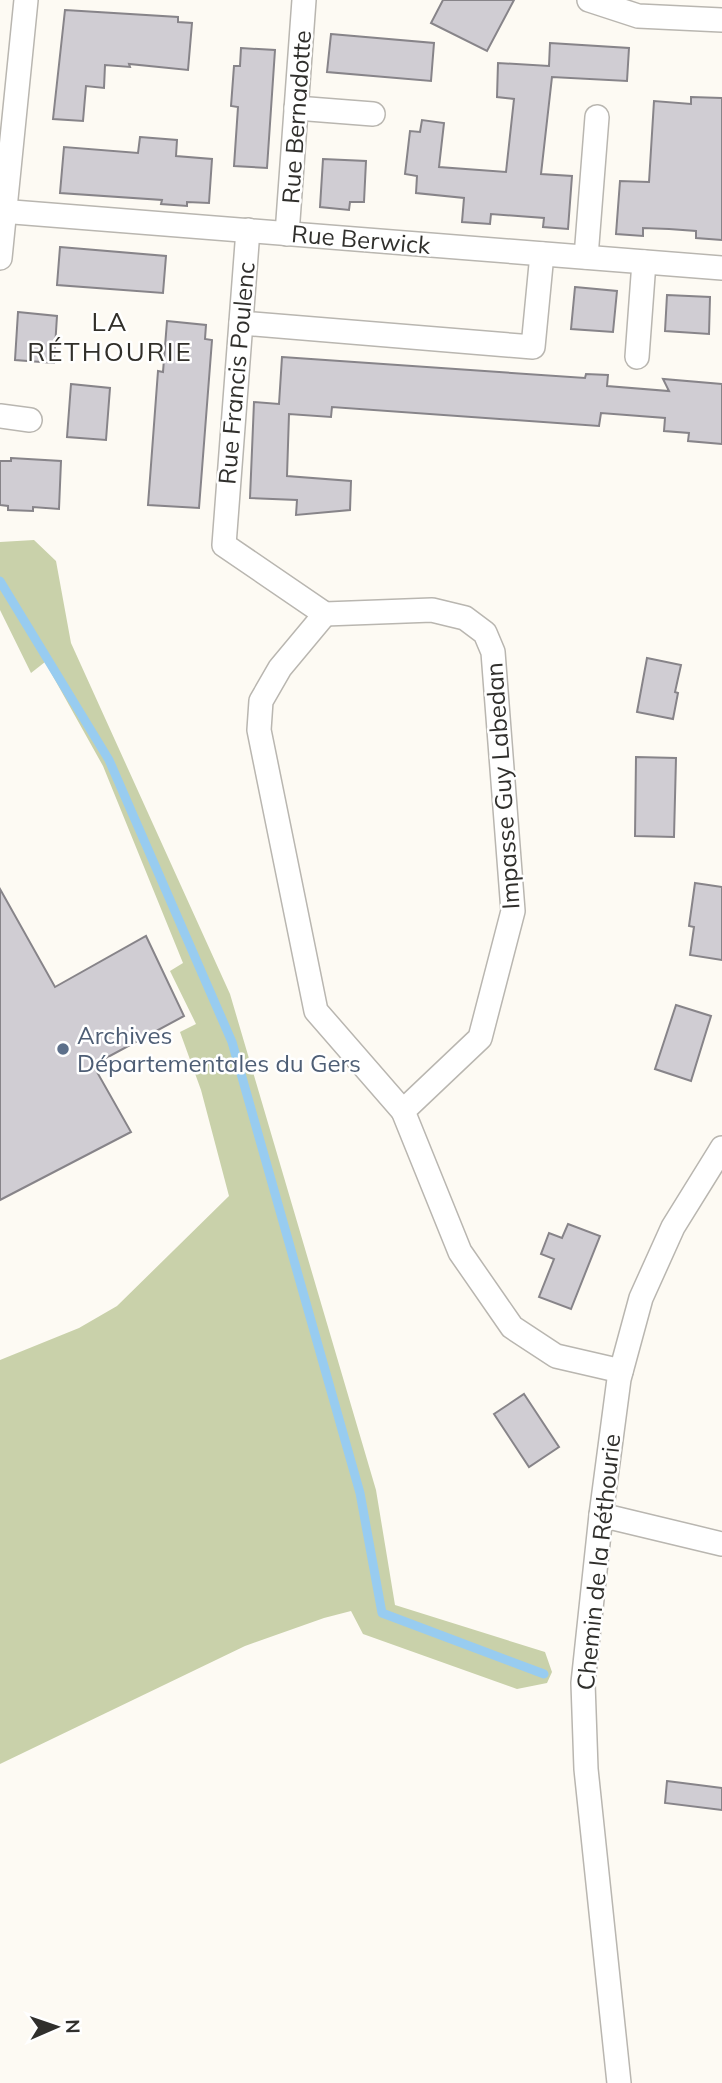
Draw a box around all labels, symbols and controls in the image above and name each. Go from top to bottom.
street label: Rue Bernadotte [275,29,317,205]
street label: Rue Berwick [290,218,432,260]
street label: Rue Francis Poulenc [211,260,261,485]
district label: LA RÉTHOURIE [27,305,193,368]
street label: Impasse Guy Labedan [478,662,526,910]
place label: Archives Départementales du Gers [77,1020,361,1078]
marker: Archives Départementales du Gers [55,1041,71,1057]
street label: Chemin de la Réthourie [570,1432,626,1692]
north arrow [21,1992,91,2062]
text: N [61,2019,85,2034]

